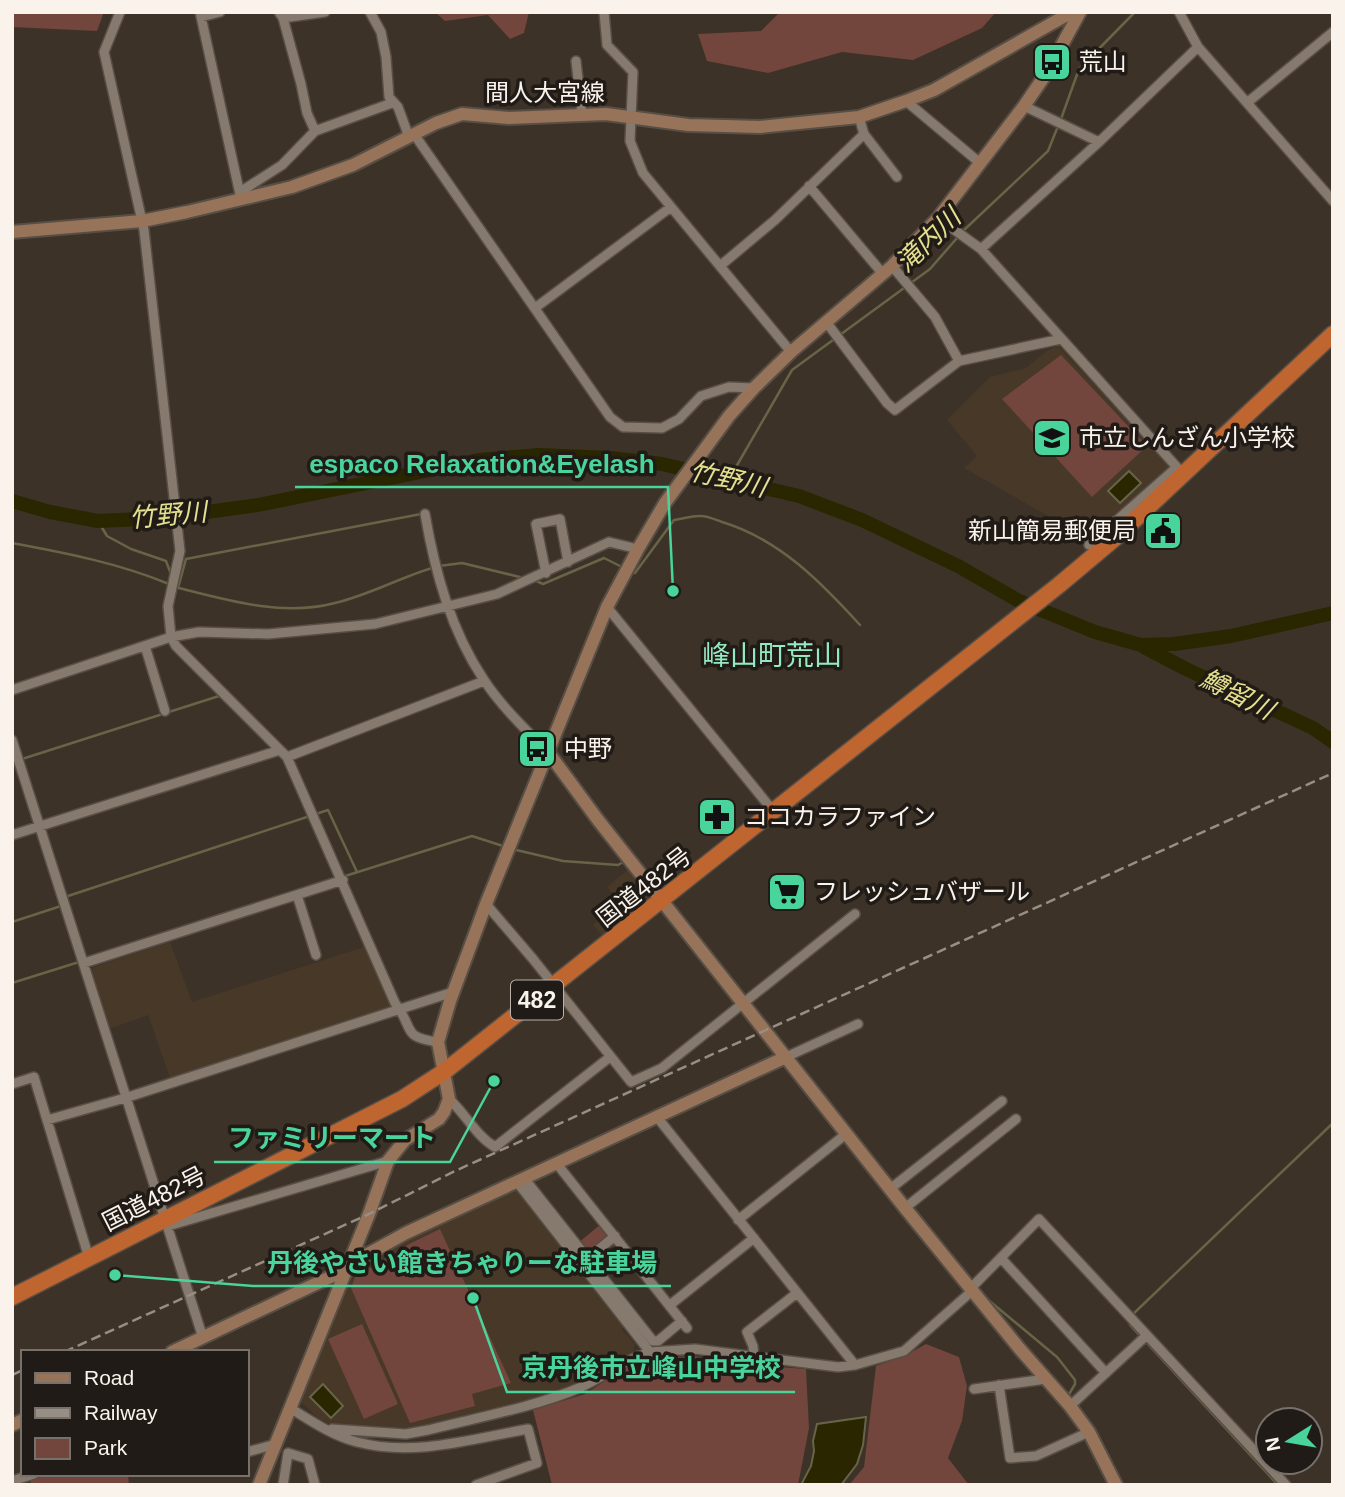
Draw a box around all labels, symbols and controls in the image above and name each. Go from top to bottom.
bus stop icon: 荒山 [1031,41,1073,83]
place label: 荒山 [1079,48,1127,75]
street label: 間人大宮線 [485,79,605,106]
water label: 滝内川 [890,200,969,278]
school or university icon: 市立しんざん小学校 [1031,417,1073,459]
place label: 市立しんざん小学校 [1079,424,1295,451]
callout: espaco Relaxation&Eyelash [295,440,668,487]
text: espaco Relaxation&Eyelash [309,449,655,479]
water label: 竹野川 [687,456,772,503]
water label: 竹野川 [128,496,211,533]
public building icon: 新山簡易郵便局 [1142,510,1184,552]
place label: 新山簡易郵便局 [968,517,1136,544]
district label: 峰山町荒山 [702,640,842,671]
water label: 鱒留川 [1195,663,1281,726]
bus stop icon: 中野 [516,728,558,770]
place label: 中野 [564,735,612,762]
pharmacy icon: ココカラファイン [696,796,738,838]
place label: ココカラファイン [744,803,936,830]
street label: 国道482号 [591,841,696,932]
supermarket icon: フレッシュバザール [766,871,808,913]
place label: フレッシュバザール [814,878,1030,905]
road number: 482 [511,981,563,1020]
callout: ファミリーマート [214,1115,450,1162]
text: ファミリーマート [228,1123,436,1153]
street label: 国道482号 [98,1161,210,1236]
callout: 丹後やさい館きちゃりーな駐車場 [253,1239,671,1286]
text: 丹後やさい館きちゃりーな駐車場 [267,1248,657,1278]
callout: 京丹後市立峰山中学校 [507,1345,795,1392]
legend [21,1350,248,1476]
text: 京丹後市立峰山中学校 [521,1353,781,1383]
text: Road [84,1366,134,1389]
text: Railway [84,1401,158,1424]
north arrow [1254,1406,1324,1476]
text: N [1261,1435,1284,1453]
text: Park [84,1436,128,1459]

